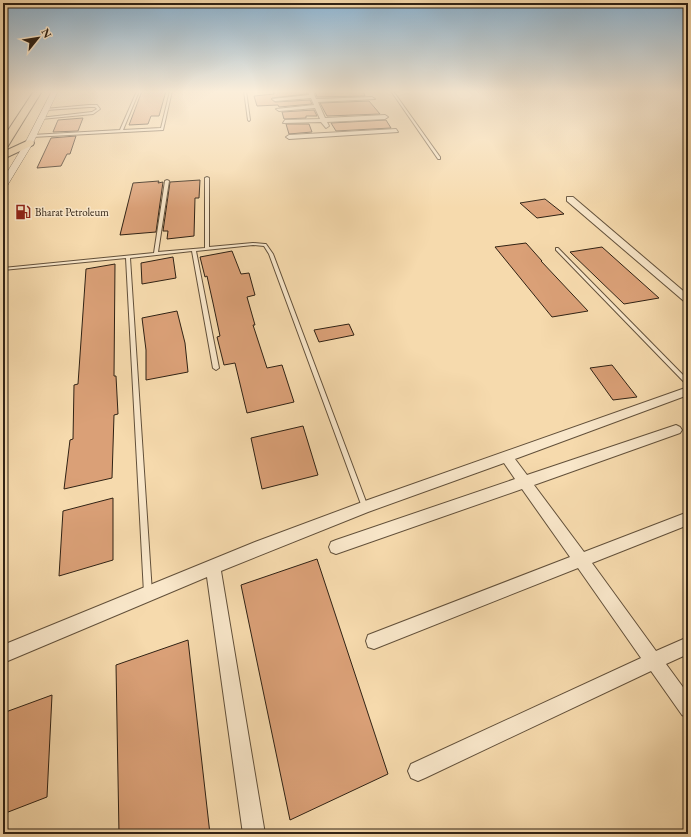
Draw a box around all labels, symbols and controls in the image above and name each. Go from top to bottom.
north arrow [18,18,58,58]
text: N [38,26,55,40]
fuel station icon: Bharat Petroleum [14,203,32,221]
place label: Bharat Petroleum [35,205,109,219]

